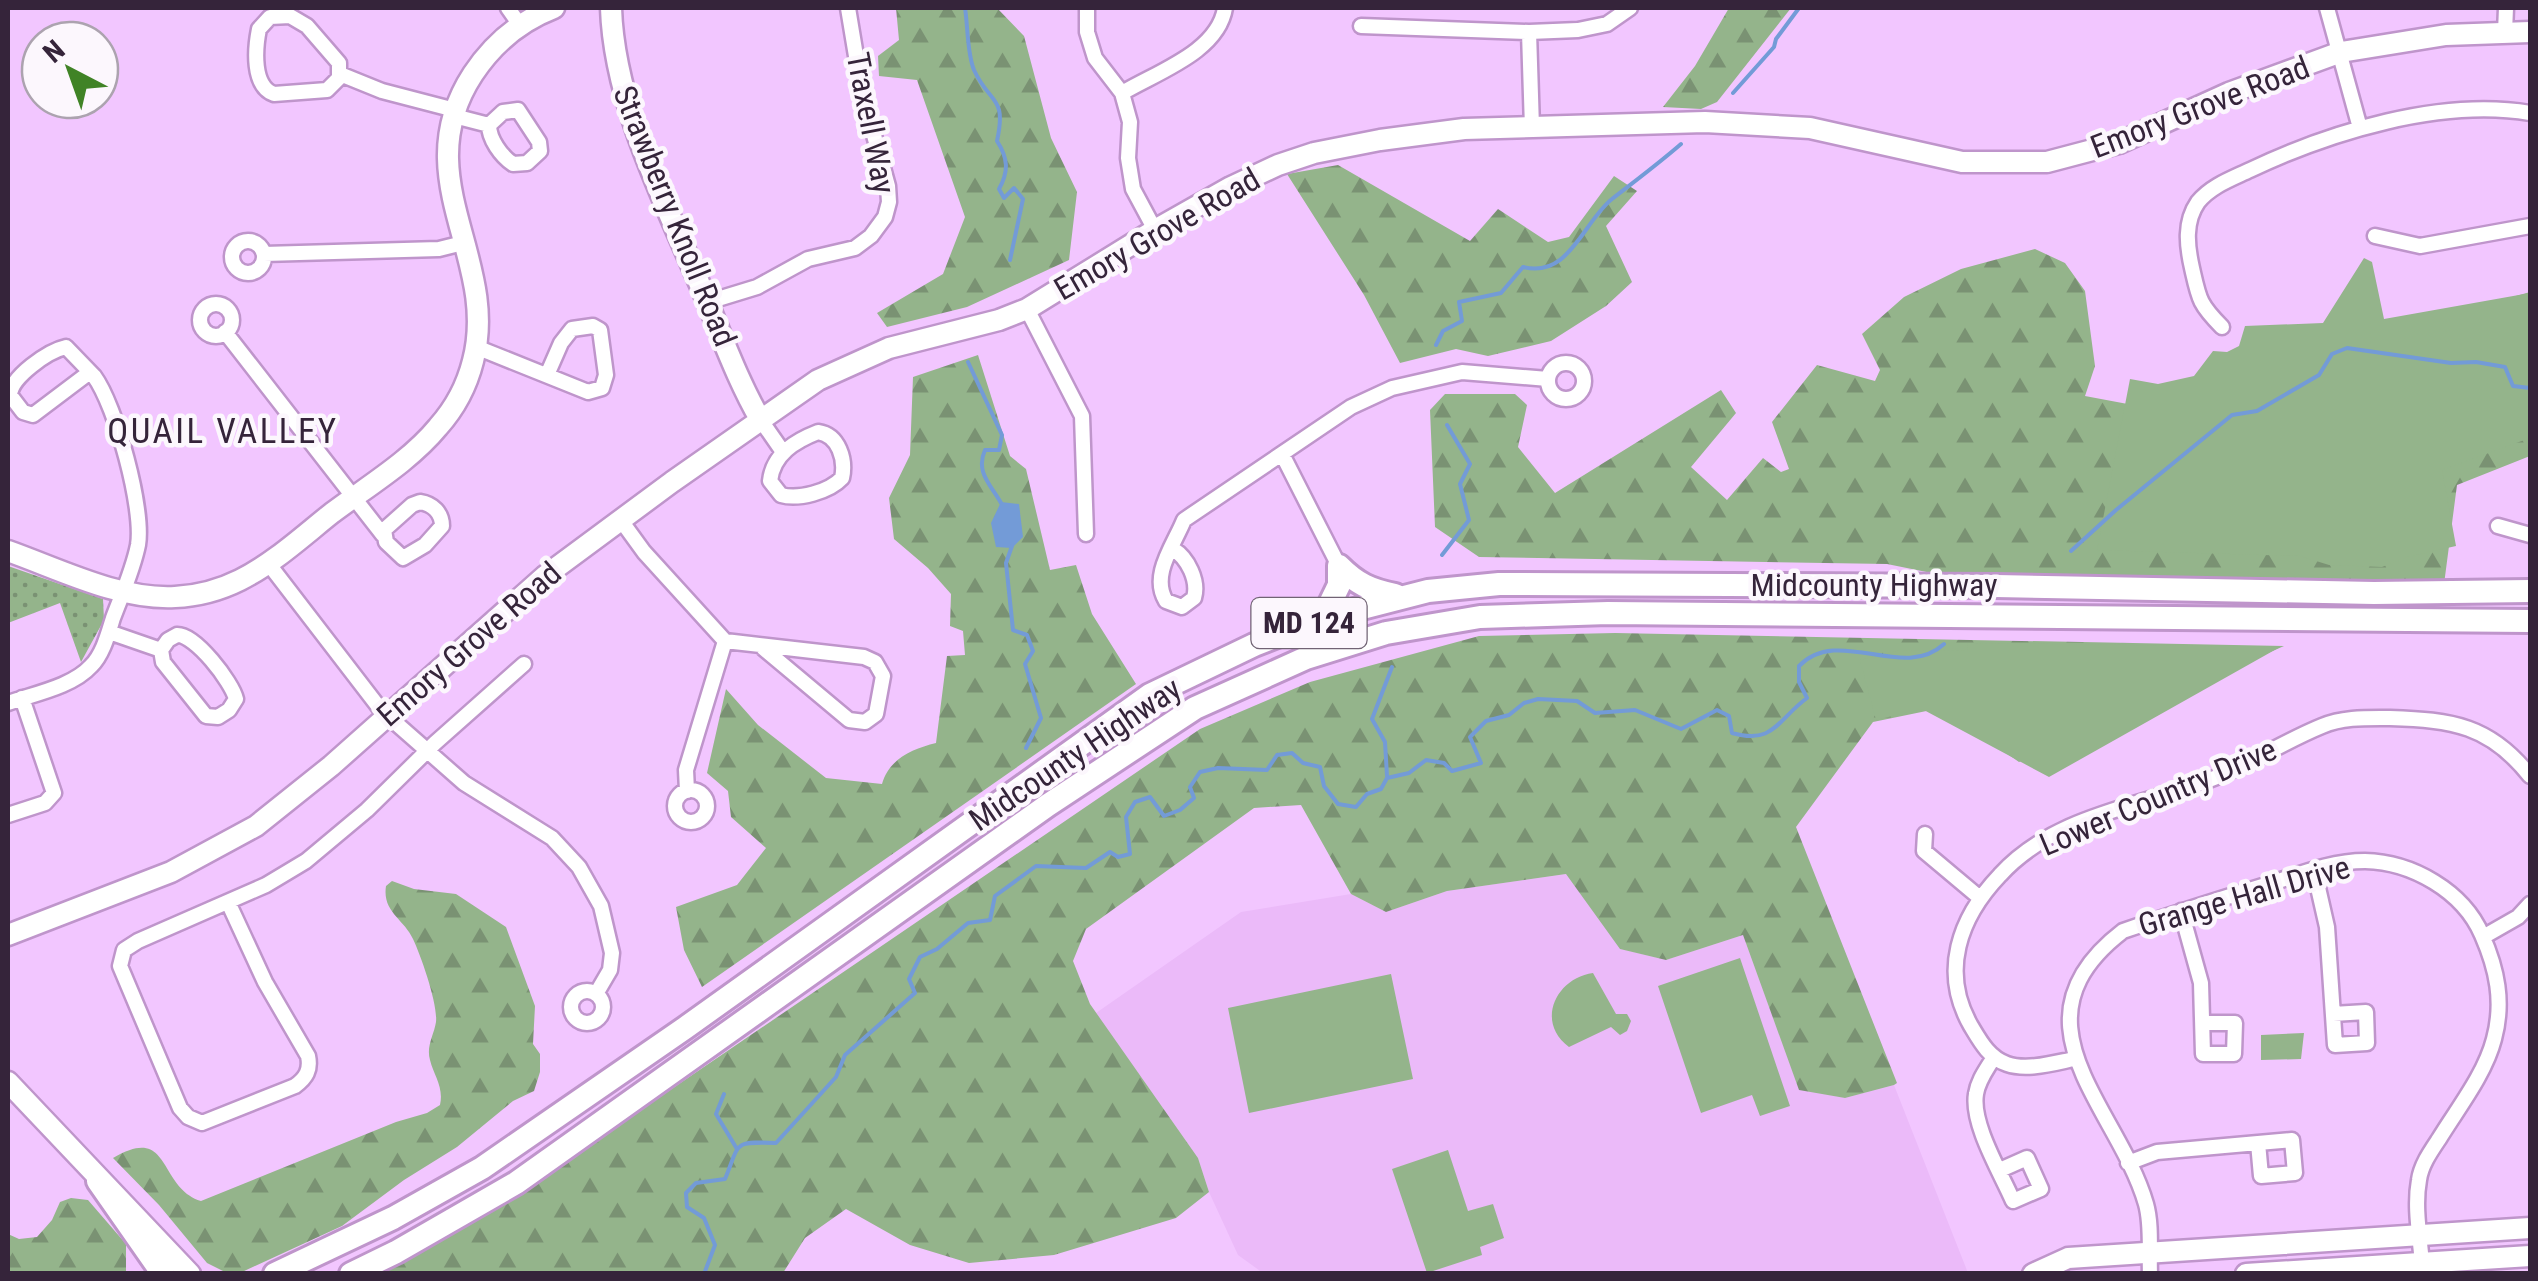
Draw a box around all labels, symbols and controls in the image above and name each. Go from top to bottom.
north arrow [20,20,120,120]
text: N [37,33,71,70]
street label: Emory Grove Road [2085,48,2315,166]
street label: Traxell Way [839,49,903,197]
street label: Strawberry Knoll Road [605,80,745,352]
street label: Emory Grove Road [1047,160,1267,308]
district label: QUAIL VALLEY [107,411,339,452]
street label: Emory Grove Road [369,554,569,734]
street label: Midcounty Highway [1751,566,1997,604]
road number: MD 124 [1252,598,1366,648]
street label: Midcounty Highway [962,669,1188,839]
street label: Lower Country Drive [2034,730,2282,864]
street label: Grange Hall Drive [2134,848,2354,944]

